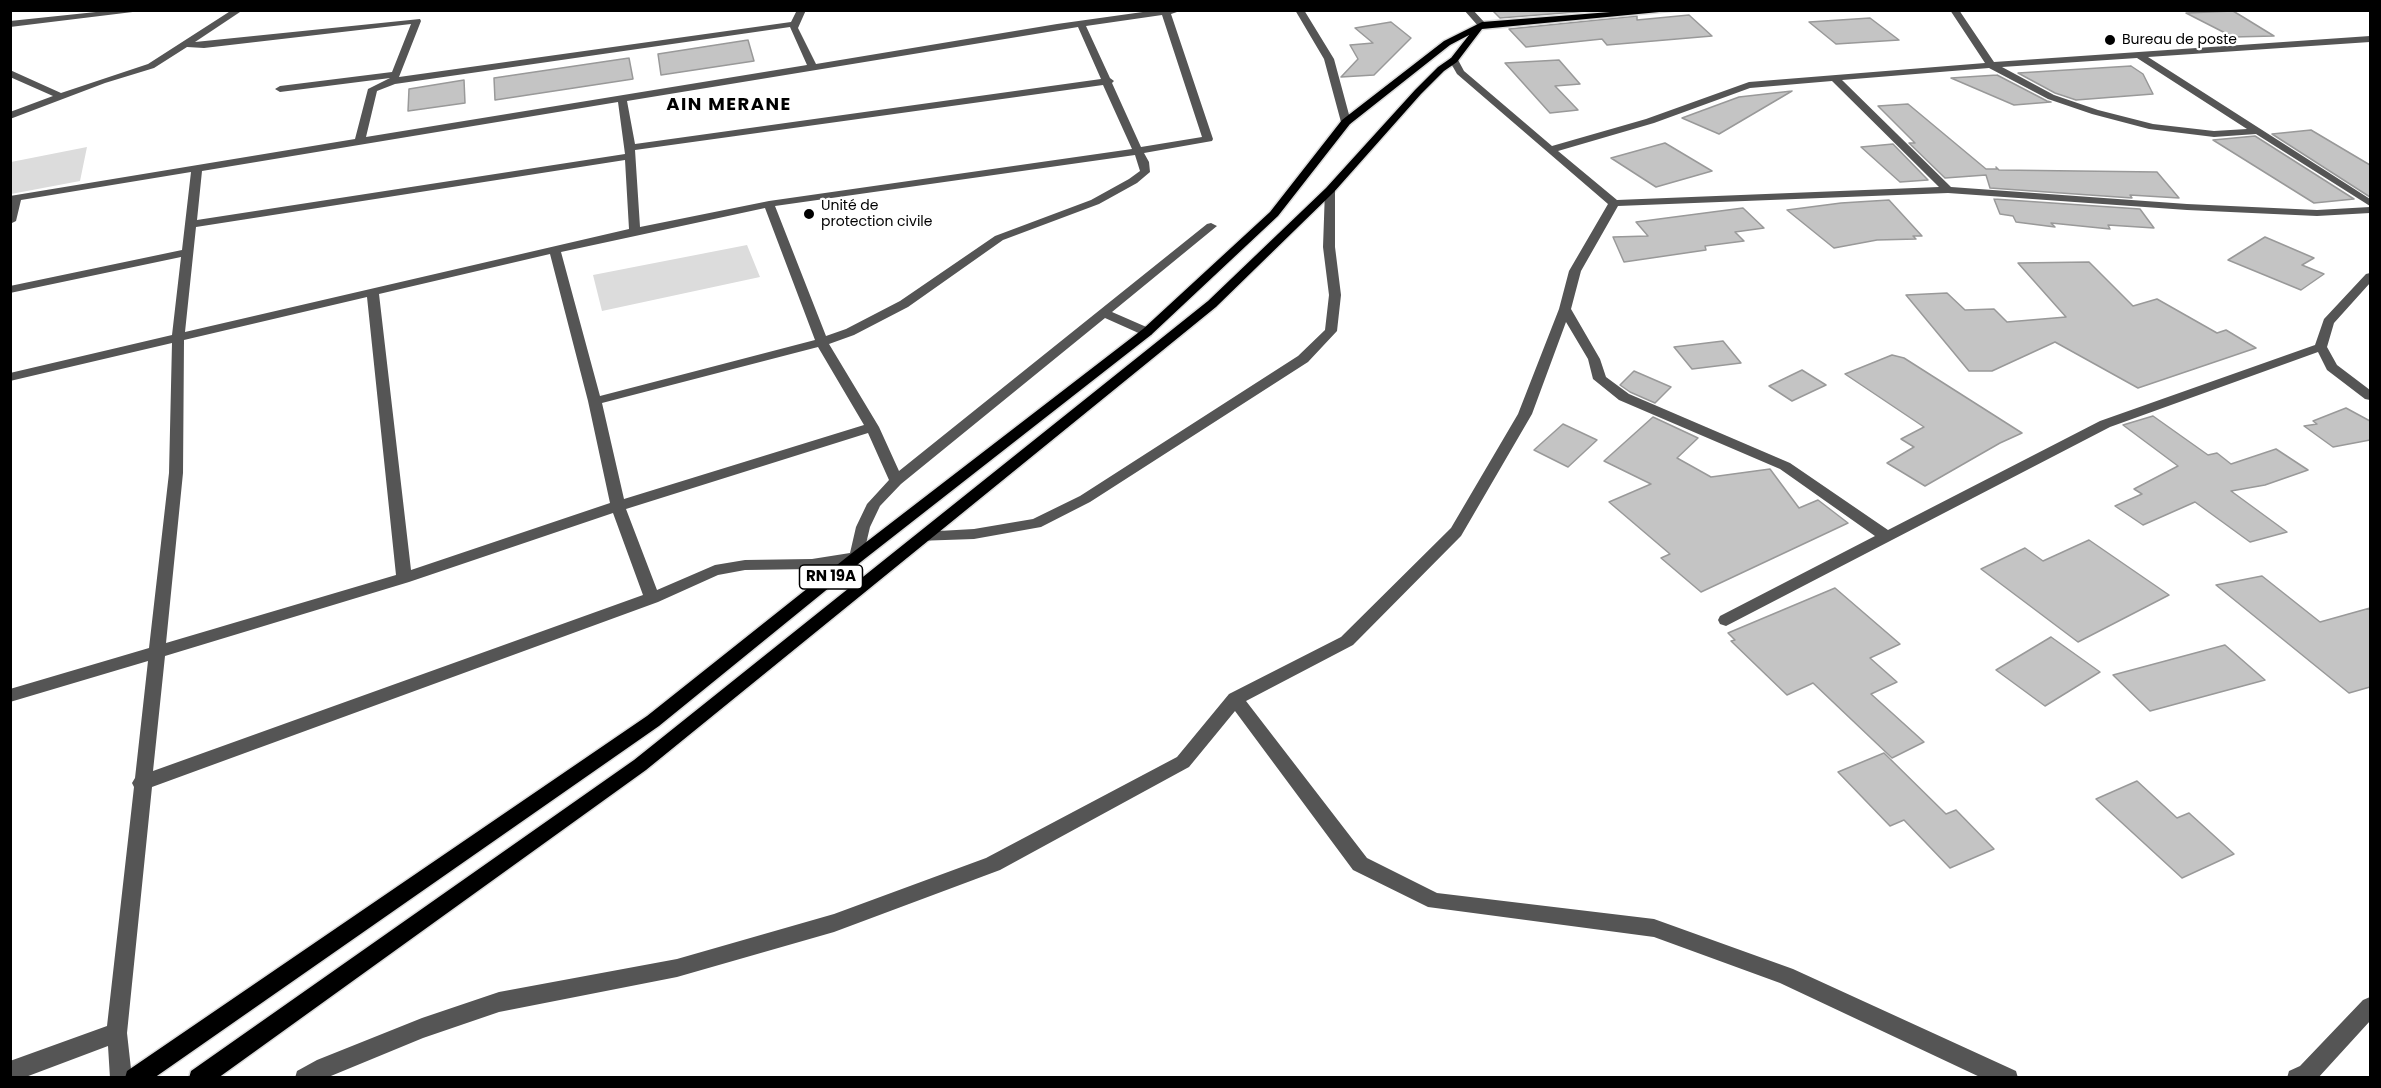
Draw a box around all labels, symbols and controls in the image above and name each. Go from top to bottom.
place label: Bureau de poste [2122,32,2237,48]
marker: Bureau de poste [2103,33,2117,47]
district label: AIN MERANE [666,94,792,116]
place label: Unité de protection civile [821,198,932,231]
marker: Unité de protection civile [802,207,816,221]
road number: RN 19A [800,565,862,589]

